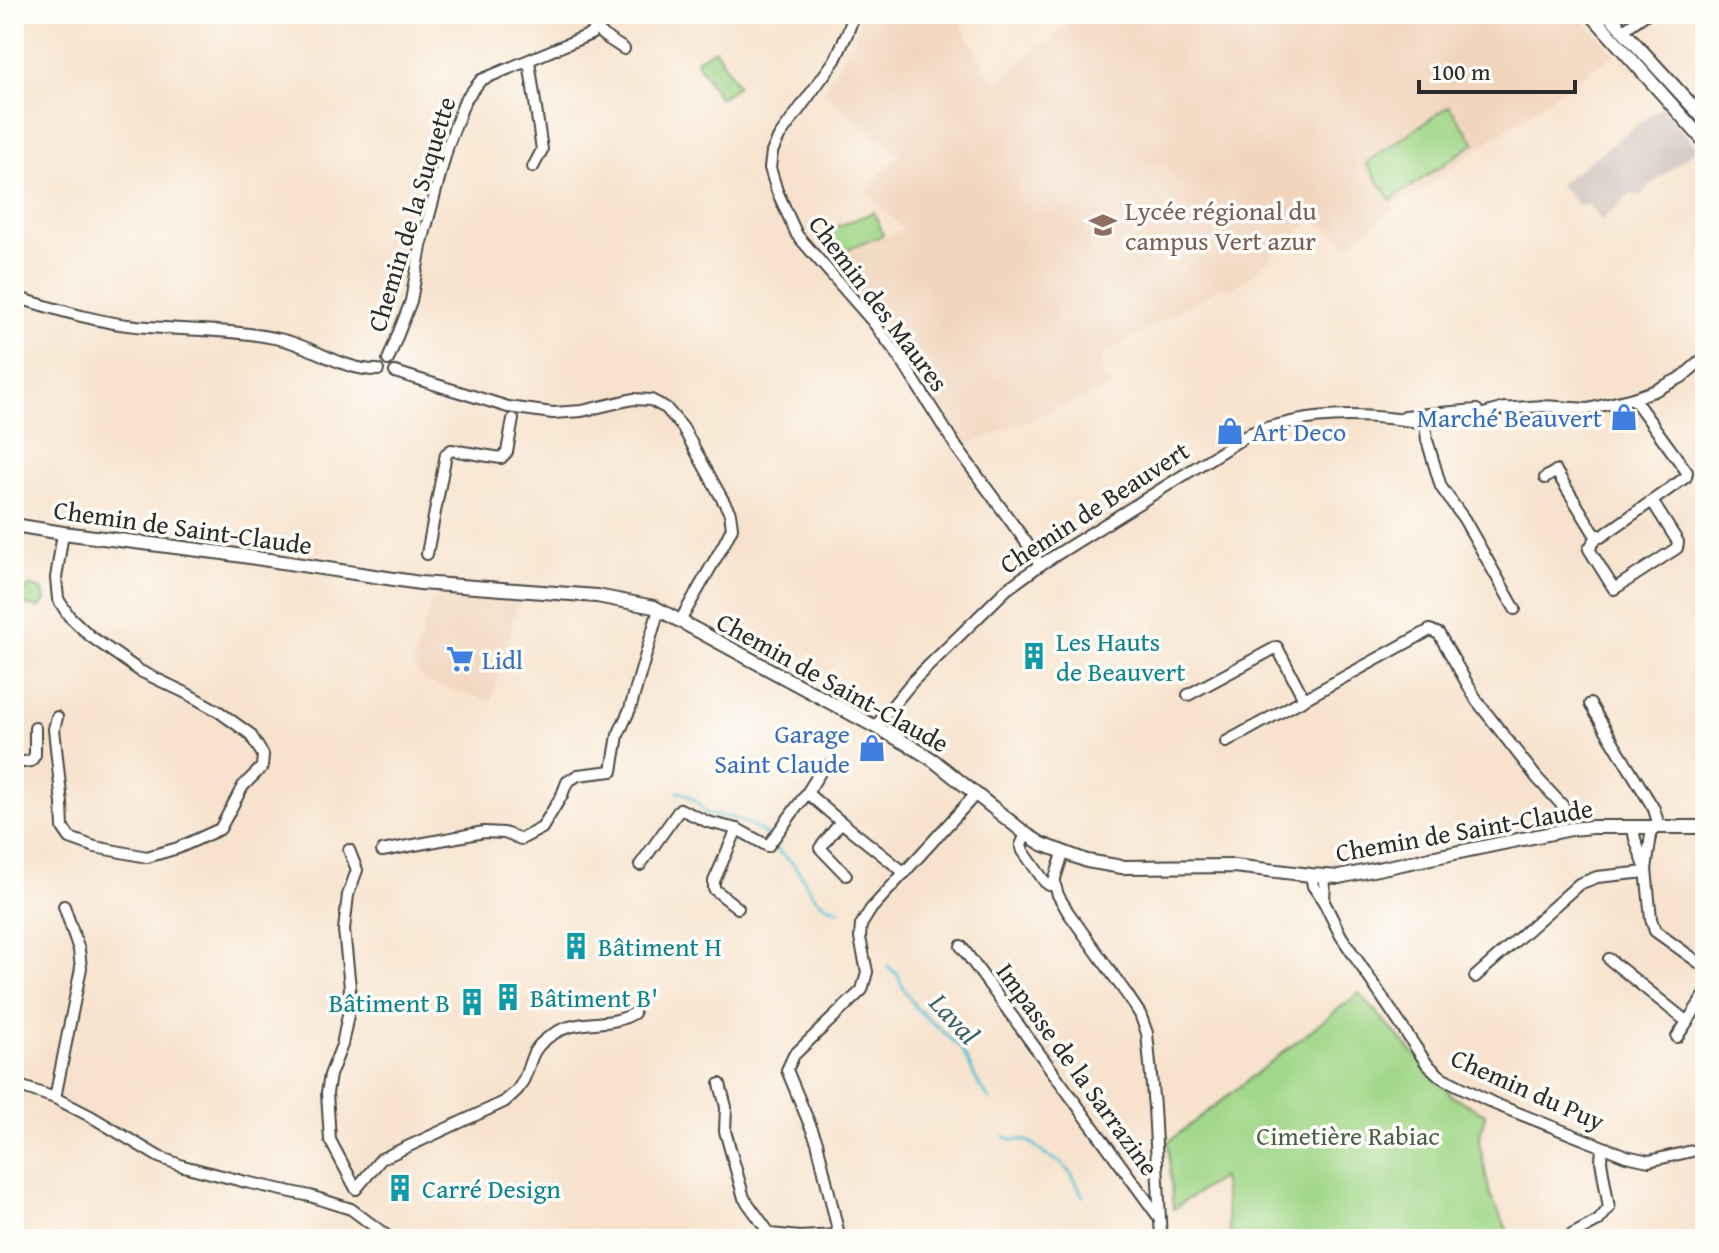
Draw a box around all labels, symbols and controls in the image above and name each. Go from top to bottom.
scale bar [1419,44,1575,94]
text: 100 m [1431,54,1491,89]
street label: Chemin de la Suquette [357,92,465,336]
place label: Lycée régional du campus Vert azur [1125,191,1317,260]
street label: Chemin des Maures [800,206,958,400]
school or university icon: Lycée régional du campus Vert azur [1088,210,1118,240]
place label: Marché Beauvert [1417,398,1602,437]
shop icon: Marché Beauvert [1609,402,1639,432]
place label: Art Deco [1252,412,1346,451]
shop icon: Art Deco [1215,416,1245,446]
street label: Chemin de Beauvert [991,431,1197,583]
street label: Chemin de Saint-Claude [51,490,315,564]
street label: Chemin de Saint-Claude [710,602,956,762]
place label: Les Hauts de Beauvert [1056,622,1186,691]
place label: Lidl [482,640,523,679]
building icon: Les Hauts de Beauvert [1019,641,1049,671]
supermarket icon: Lidl [445,644,475,674]
place label: Garage Saint Claude [714,714,850,783]
shop icon: Garage Saint Claude [857,733,887,763]
street label: Chemin de Saint-Claude [1332,788,1596,872]
place label: Bâtiment H [598,927,722,966]
building icon: Bâtiment H [561,931,591,961]
street label: Impasse de la Sarrazine [987,954,1169,1184]
place label: Bâtiment B' [530,978,658,1017]
building icon: Bâtiment B' [493,982,523,1012]
water label: Laval [920,982,990,1053]
place label: Bâtiment B [329,983,450,1022]
building icon: Bâtiment B [457,987,487,1017]
street label: Chemin du Puy [1445,1038,1611,1140]
park label: Cimetière Rabiac [1256,1116,1440,1155]
place label: Carré Design [422,1169,561,1208]
building icon: Carré Design [385,1173,415,1203]

